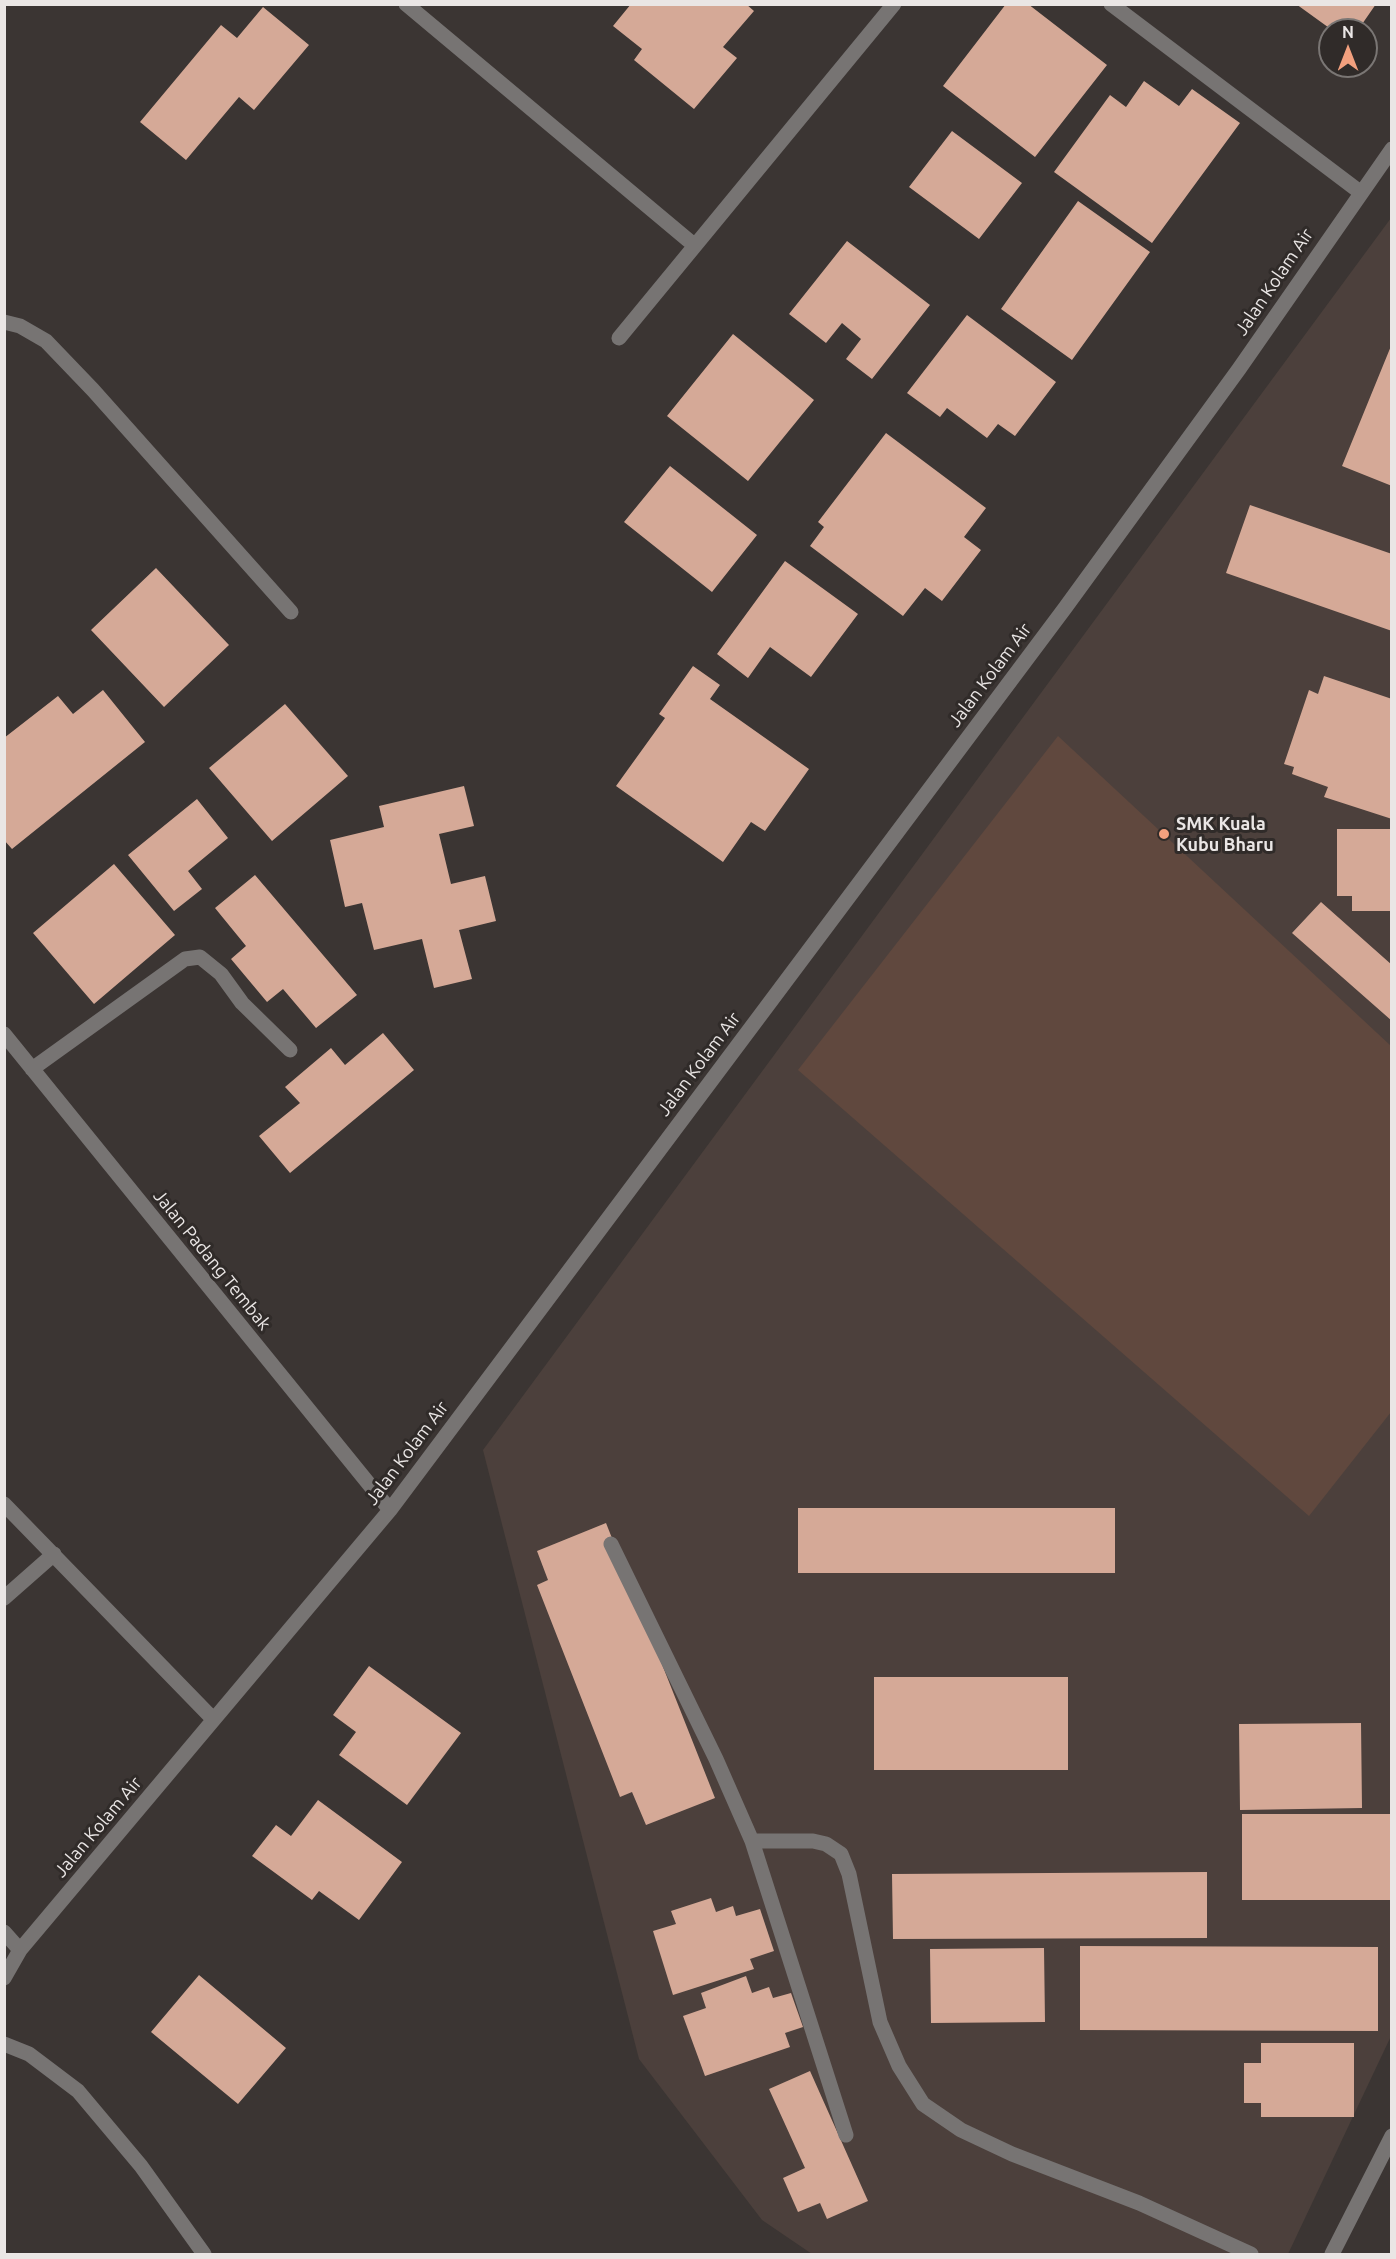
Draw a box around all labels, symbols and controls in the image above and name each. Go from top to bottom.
north arrow [1318,18,1378,78]
text: N [1342,23,1354,41]
street label: Jalan Kolam Air [1230,224,1318,340]
street label: Jalan Kolam Air [944,619,1036,731]
place label: SMK Kuala Kubu Bharu [1176,813,1274,856]
marker: SMK Kuala Kubu Bharu [1157,827,1171,841]
street label: Jalan Kolam Air [653,1008,745,1120]
street label: Jalan Padang Tembak [149,1185,275,1335]
street label: Jalan Kolam Air [361,1397,453,1509]
street label: Jalan Kolam Air [50,1772,146,1882]

